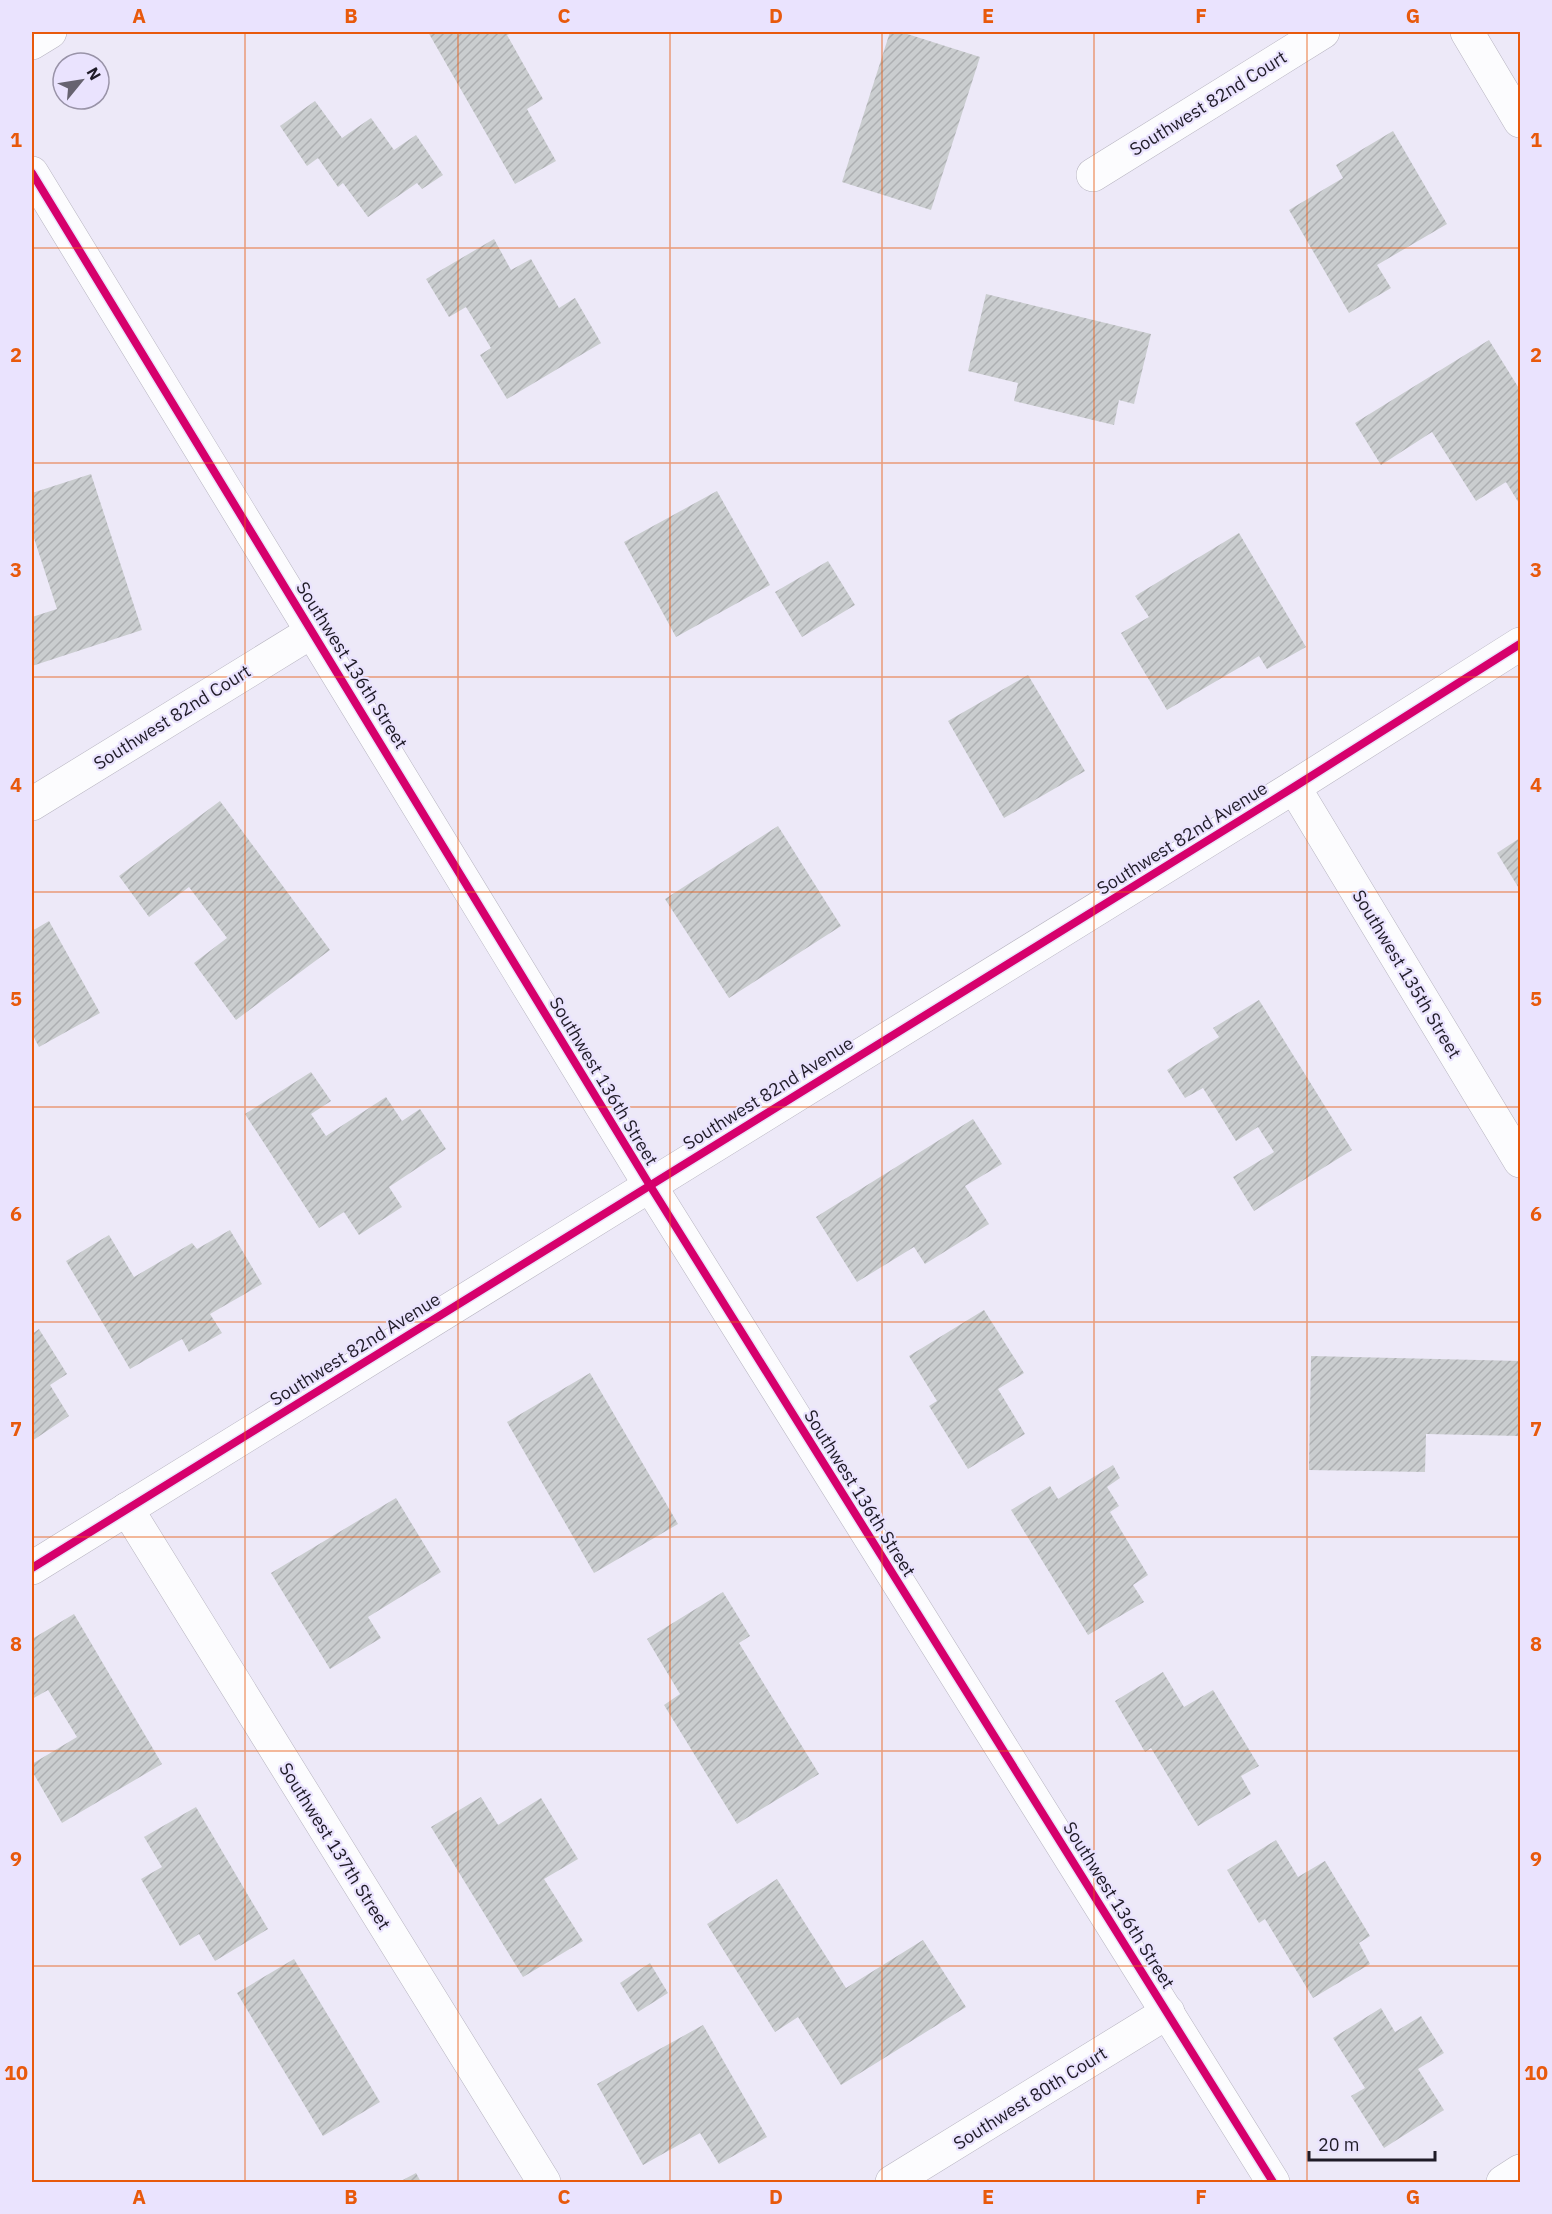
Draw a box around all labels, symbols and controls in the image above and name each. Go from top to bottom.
text: A [132,2,146,29]
text: B [344,2,358,29]
text: C [557,2,571,29]
text: D [769,2,783,29]
text: E [982,2,994,29]
text: F [1195,2,1207,29]
text: G [1406,2,1420,29]
street label: Southwest 82nd Court [1125,45,1291,161]
north arrow [51,51,111,111]
text: N [82,63,106,84]
text: 1 [10,126,22,153]
text: 1 [1530,126,1542,153]
text: 2 [10,341,22,368]
text: 2 [1530,341,1542,368]
text: 3 [10,556,22,583]
text: 3 [1530,556,1542,583]
street label: Southwest 136th Street [291,577,413,753]
street label: Southwest 82nd Court [89,659,255,775]
text: 4 [10,771,22,798]
text: 4 [1530,771,1542,798]
street label: Southwest 82nd Avenue [1093,776,1272,900]
street label: Southwest 135th Street [1348,886,1466,1062]
text: 5 [10,985,22,1012]
text: 5 [1530,985,1542,1012]
street label: Southwest 136th Street [545,993,663,1169]
street label: Southwest 82nd Avenue [679,1031,858,1155]
text: 6 [10,1200,22,1227]
text: 6 [1530,1200,1542,1227]
street label: Southwest 82nd Avenue [266,1287,445,1411]
street label: Southwest 136th Street [799,1405,921,1581]
text: 7 [10,1415,22,1442]
text: 7 [1530,1415,1542,1442]
text: 8 [10,1630,22,1657]
text: 8 [1530,1630,1542,1657]
street label: Southwest 137th Street [274,1758,396,1934]
street label: Southwest 136th Street [1058,1817,1180,1993]
text: 9 [10,1845,22,1872]
text: 9 [1530,1845,1542,1872]
street label: Southwest 80th Court [949,2041,1111,2155]
text: 10 [4,2059,28,2086]
text: 10 [1524,2059,1548,2086]
scale bar [1309,2124,1435,2162]
text: 20 m [1318,2133,1360,2156]
text: A [132,2183,146,2210]
text: B [344,2183,358,2210]
text: C [557,2183,571,2210]
text: D [769,2183,783,2210]
text: E [982,2183,994,2210]
text: F [1195,2183,1207,2210]
text: G [1406,2183,1420,2210]

